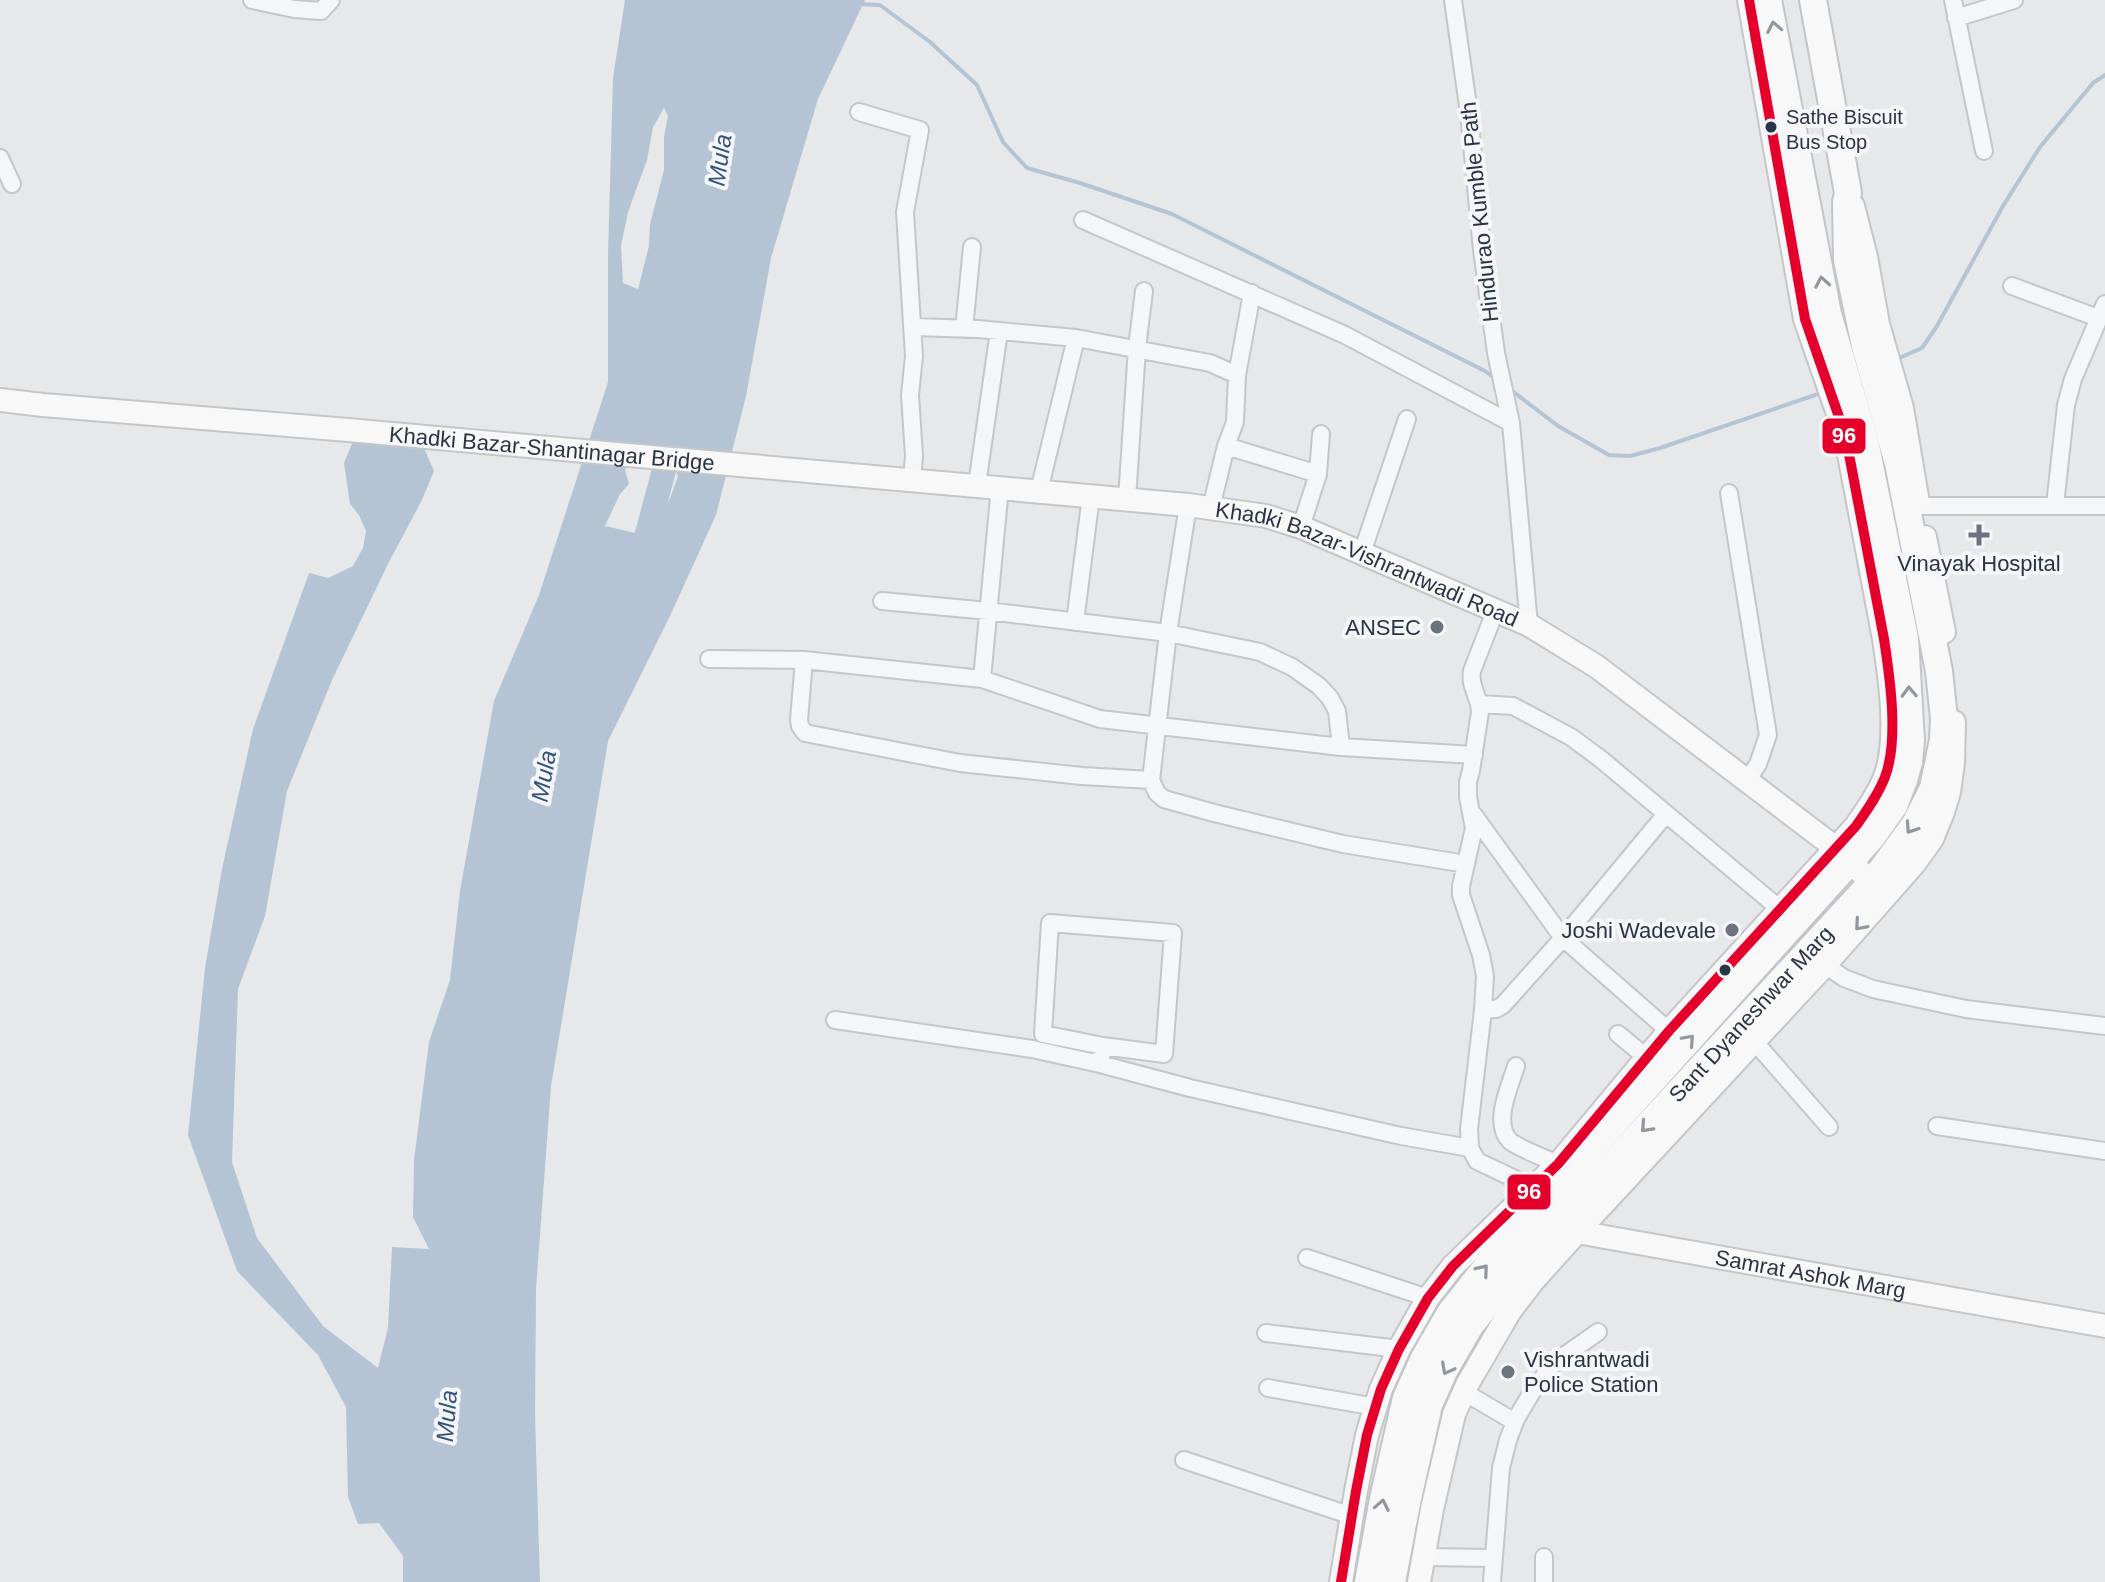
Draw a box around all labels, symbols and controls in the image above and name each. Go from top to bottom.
one-way arrow [1766,20,1783,33]
street label: Hindurao Kumble Path [1455,101,1503,323]
place label: Sathe Biscuit Bus Stop [1786,106,1903,153]
marker: Sathe Biscuit Bus Stop [1763,119,1779,135]
water label: Mula [703,132,736,188]
one-way arrow [1815,275,1832,289]
line badge: 96 [1821,417,1867,455]
street label: Khadki Bazar-Shantinagar Bridge [388,422,716,476]
text: 96 [1832,423,1856,448]
street label: Khadki Bazar-Vishrantwadi Road [1214,497,1522,632]
marker: Vinayak Hospital [1968,524,1990,546]
place label: Vinayak Hospital [1897,551,2061,576]
place label: ANSEC [1345,615,1421,640]
marker: ANSEC [1428,618,1446,636]
one-way arrow [1901,685,1918,698]
water label: Mula [526,748,561,804]
one-way arrow [1906,819,1921,834]
one-way arrow [1855,915,1870,930]
place label: Joshi Wadevale [1562,918,1716,943]
street label: Sant Dyaneshwar Marg [1664,921,1838,1107]
marker: Joshi Wadevale [1723,921,1741,939]
unlabelled marker [1717,962,1733,978]
one-way arrow [1679,1035,1694,1050]
one-way arrow [1641,1117,1655,1132]
line badge: 96 [1506,1173,1552,1211]
text: 96 [1517,1179,1541,1204]
street label: Samrat Ashok Marg [1713,1245,1908,1303]
one-way arrow [1473,1265,1488,1279]
place label: Vishrantwadi Police Station [1524,1347,1659,1397]
one-way arrow [1441,1360,1456,1375]
marker: Vishrantwadi Police Station [1499,1363,1517,1381]
water label: Mula [431,1389,462,1443]
one-way arrow [1372,1499,1389,1512]

